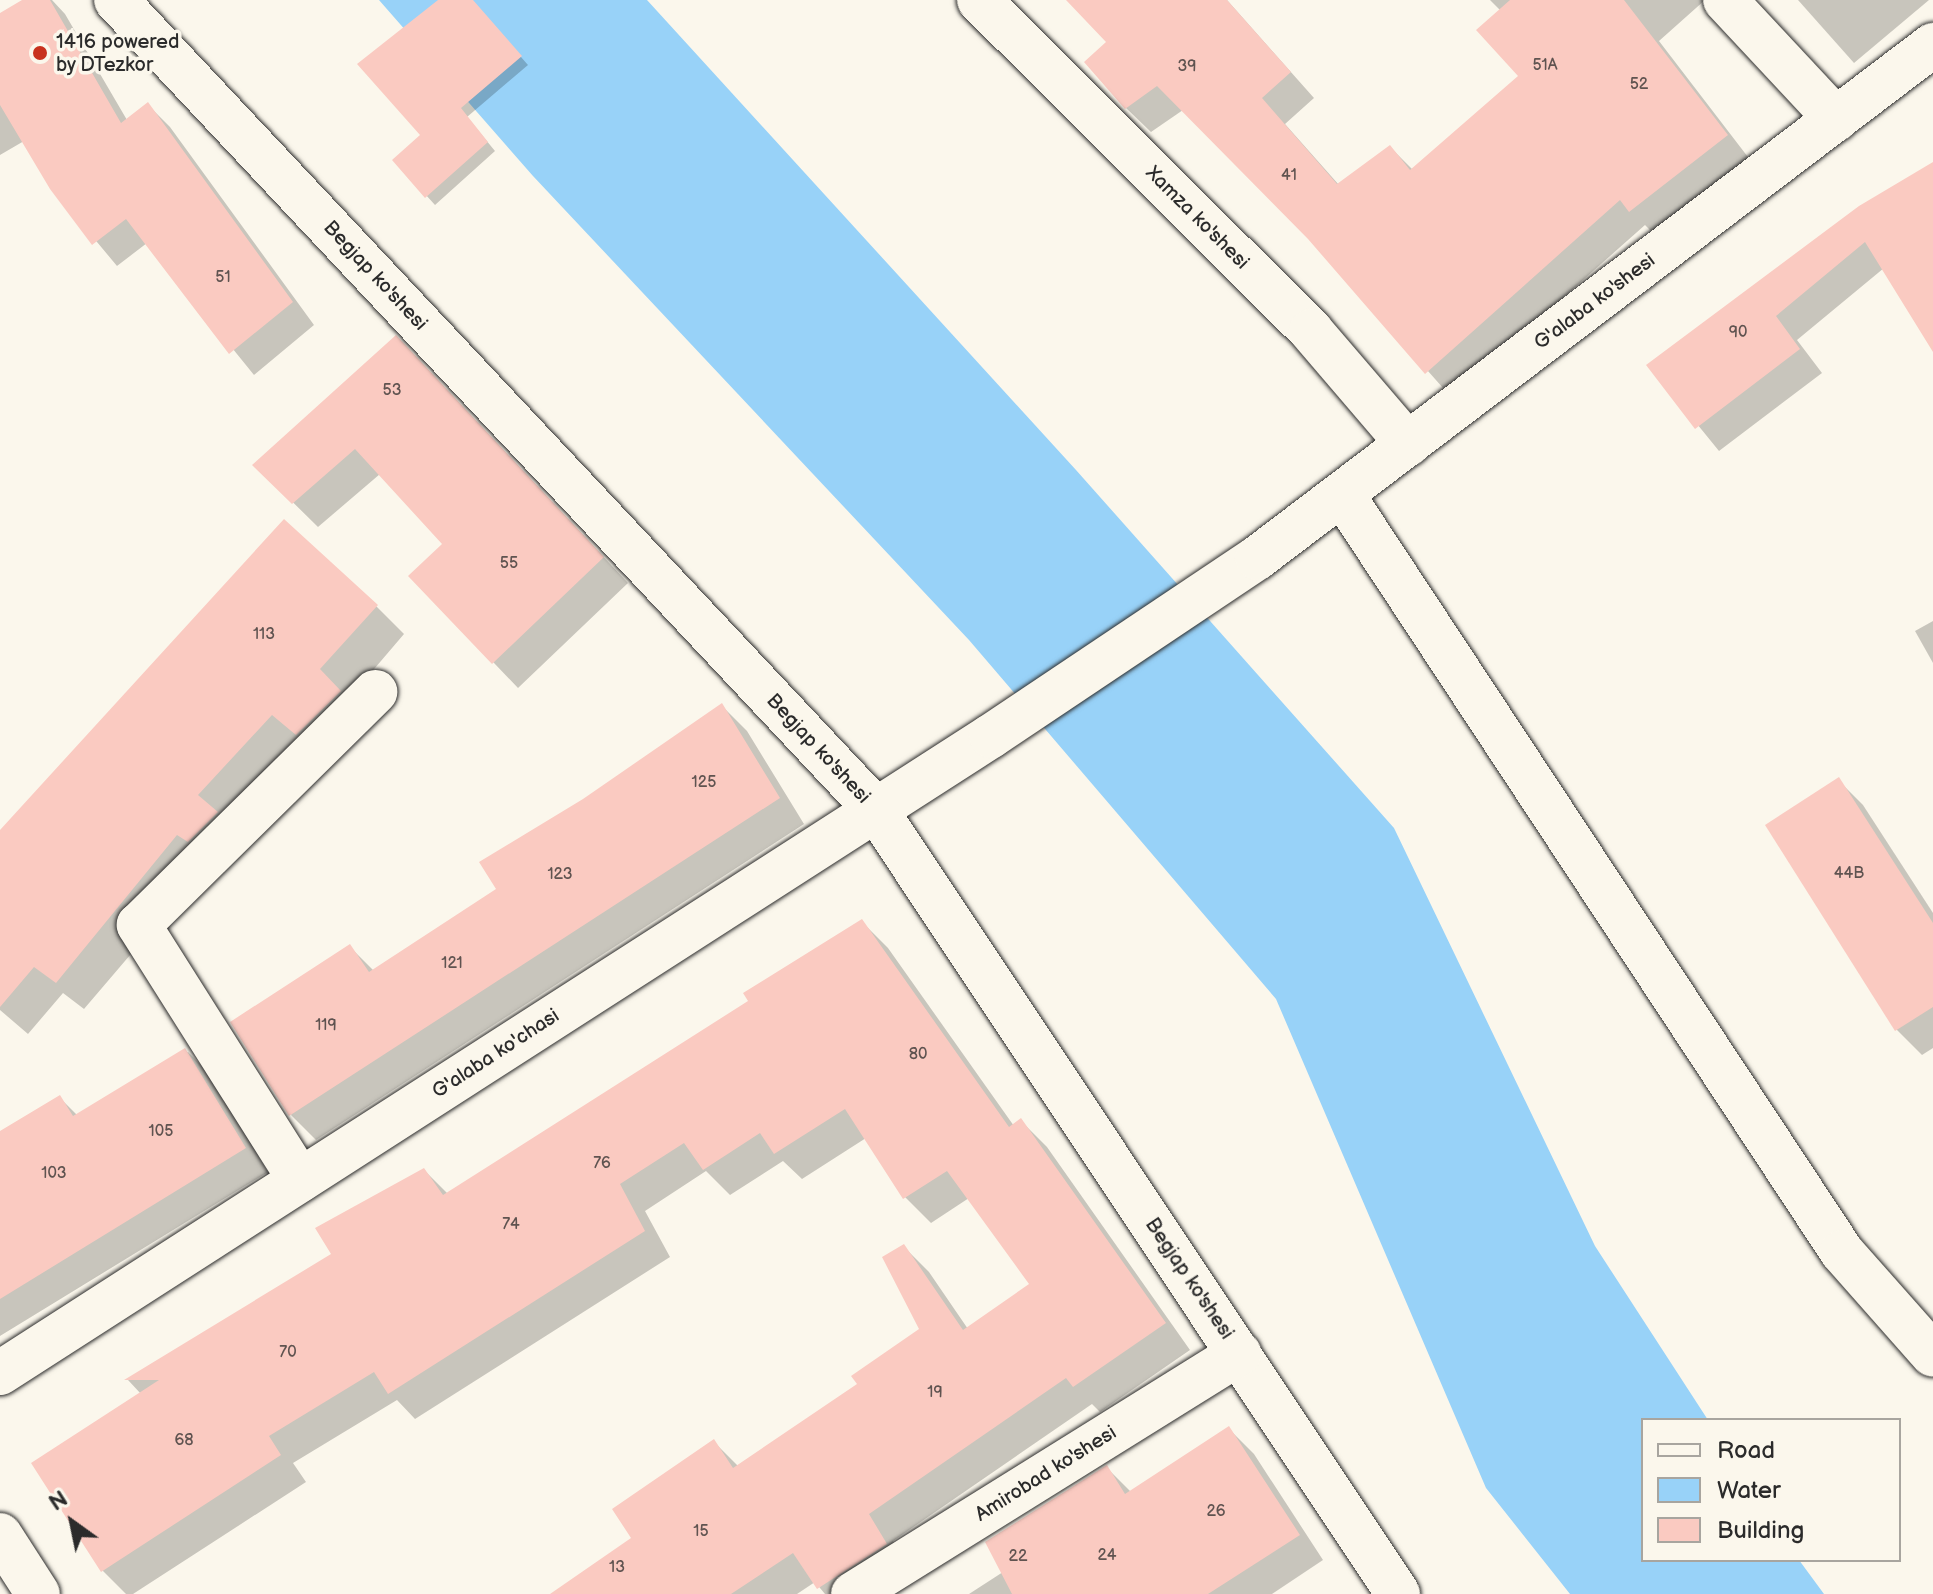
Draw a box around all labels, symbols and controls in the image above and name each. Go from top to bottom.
place label: 1416 powered by DTezkor [56,30,179,77]
marker: 1416 powered by DTezkor [31,44,49,62]
house number: 51A [1532,56,1558,76]
house number: 39 [1177,57,1197,77]
house number: 52 [1630,75,1648,95]
street label: Xamza ko'shesi [1140,161,1254,275]
house number: 41 [1281,166,1297,186]
street label: Begjap ko'shesi [318,216,432,336]
street label: G'alaba ko'shesi [1530,249,1660,355]
house number: 51 [215,268,231,288]
house number: 90 [1729,323,1747,343]
house number: 53 [382,381,402,401]
house number: 55 [500,554,518,574]
house number: 113 [253,625,275,645]
street label: Begjap ko'shesi [761,689,875,809]
house number: 125 [692,773,716,793]
house number: 44B [1834,864,1864,884]
house number: 123 [547,865,573,885]
house number: 121 [441,954,463,974]
street label: G'alaba ko'chasi [428,1004,564,1104]
house number: 119 [315,1016,337,1036]
house number: 80 [909,1045,927,1065]
house number: 105 [149,1122,173,1142]
house number: 76 [593,1154,611,1174]
house number: 103 [41,1164,67,1184]
street label: Begjap ko'shesi [1140,1214,1238,1344]
house number: 74 [502,1215,520,1235]
house number: 70 [279,1343,297,1363]
house number: 19 [927,1383,943,1403]
legend [1641,1418,1901,1562]
street label: Amirobad ko'shesi [971,1421,1121,1527]
house number: 68 [174,1431,194,1451]
text: Road [1717,1436,1775,1465]
text: Water [1717,1476,1781,1505]
north arrow [32,1482,112,1562]
text: N [44,1486,73,1517]
house number: 26 [1206,1502,1226,1522]
text: Building [1717,1516,1804,1545]
house number: 15 [693,1522,709,1542]
house number: 24 [1098,1546,1116,1566]
house number: 22 [1009,1547,1027,1567]
house number: 13 [609,1558,625,1578]

